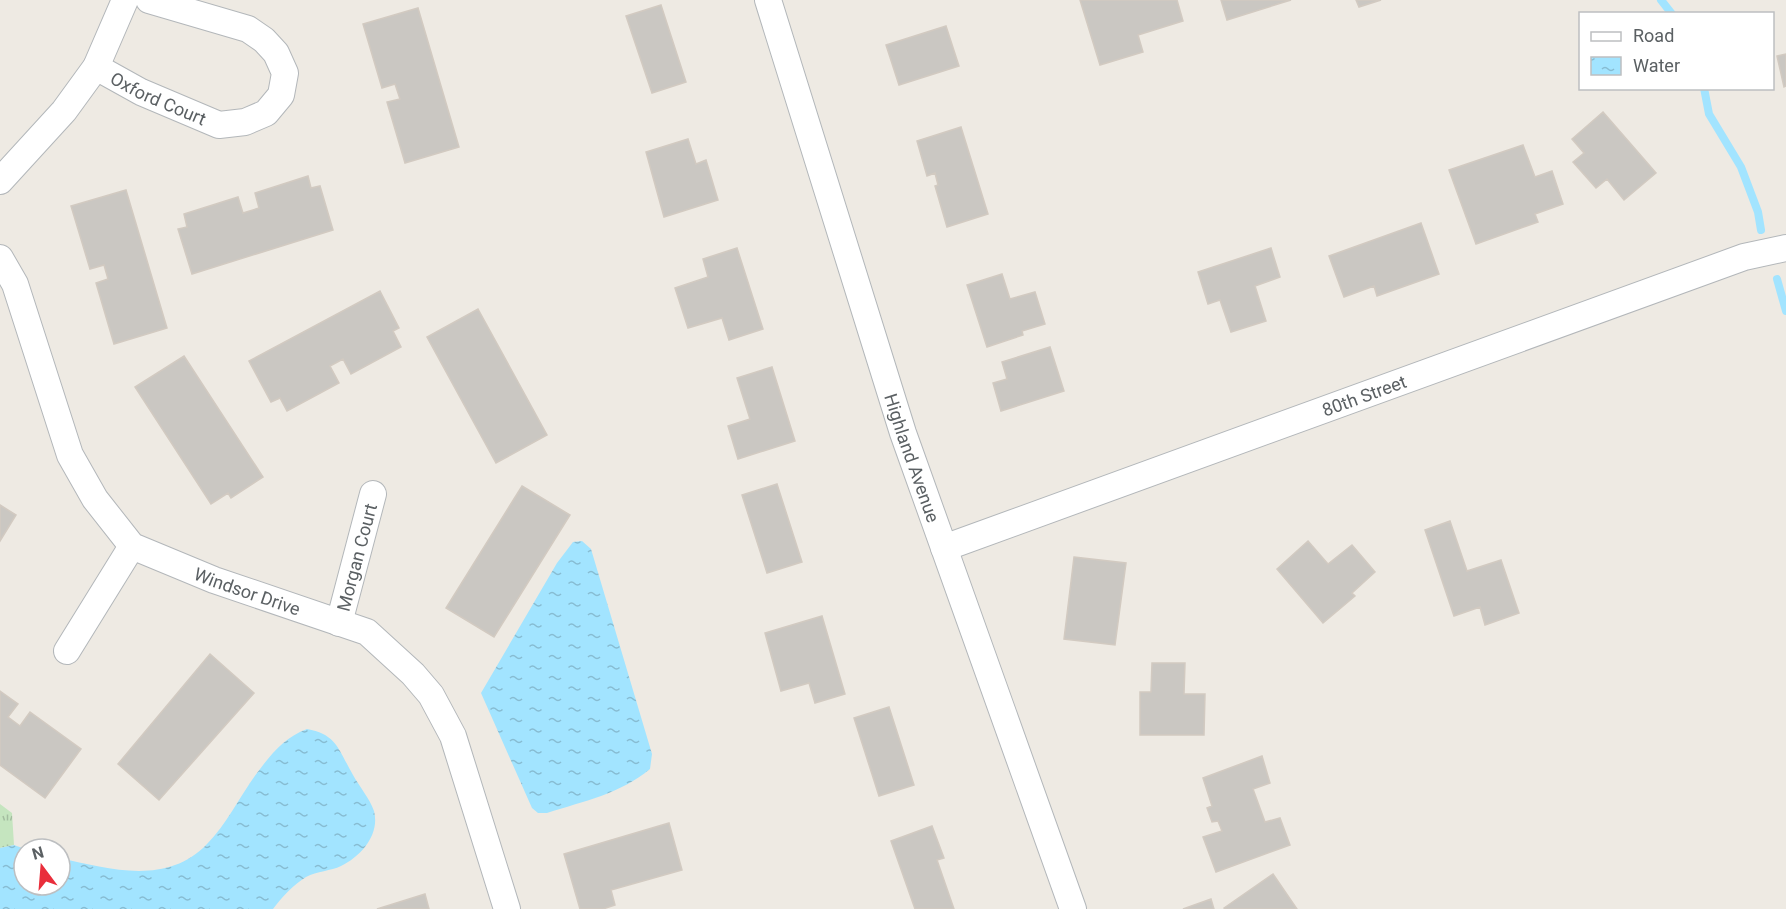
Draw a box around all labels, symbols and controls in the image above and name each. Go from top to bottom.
legend [1579,12,1774,90]
text: Road [1633,25,1674,46]
text: Water [1633,55,1680,76]
street label: Oxford Court [107,67,210,129]
street label: 80th Street [1319,370,1409,420]
street label: Highland Avenue [881,391,944,525]
street label: Morgan Court [332,501,381,613]
street label: Windsor Drive [191,562,303,619]
north arrow [12,837,72,897]
text: N [30,842,46,864]

